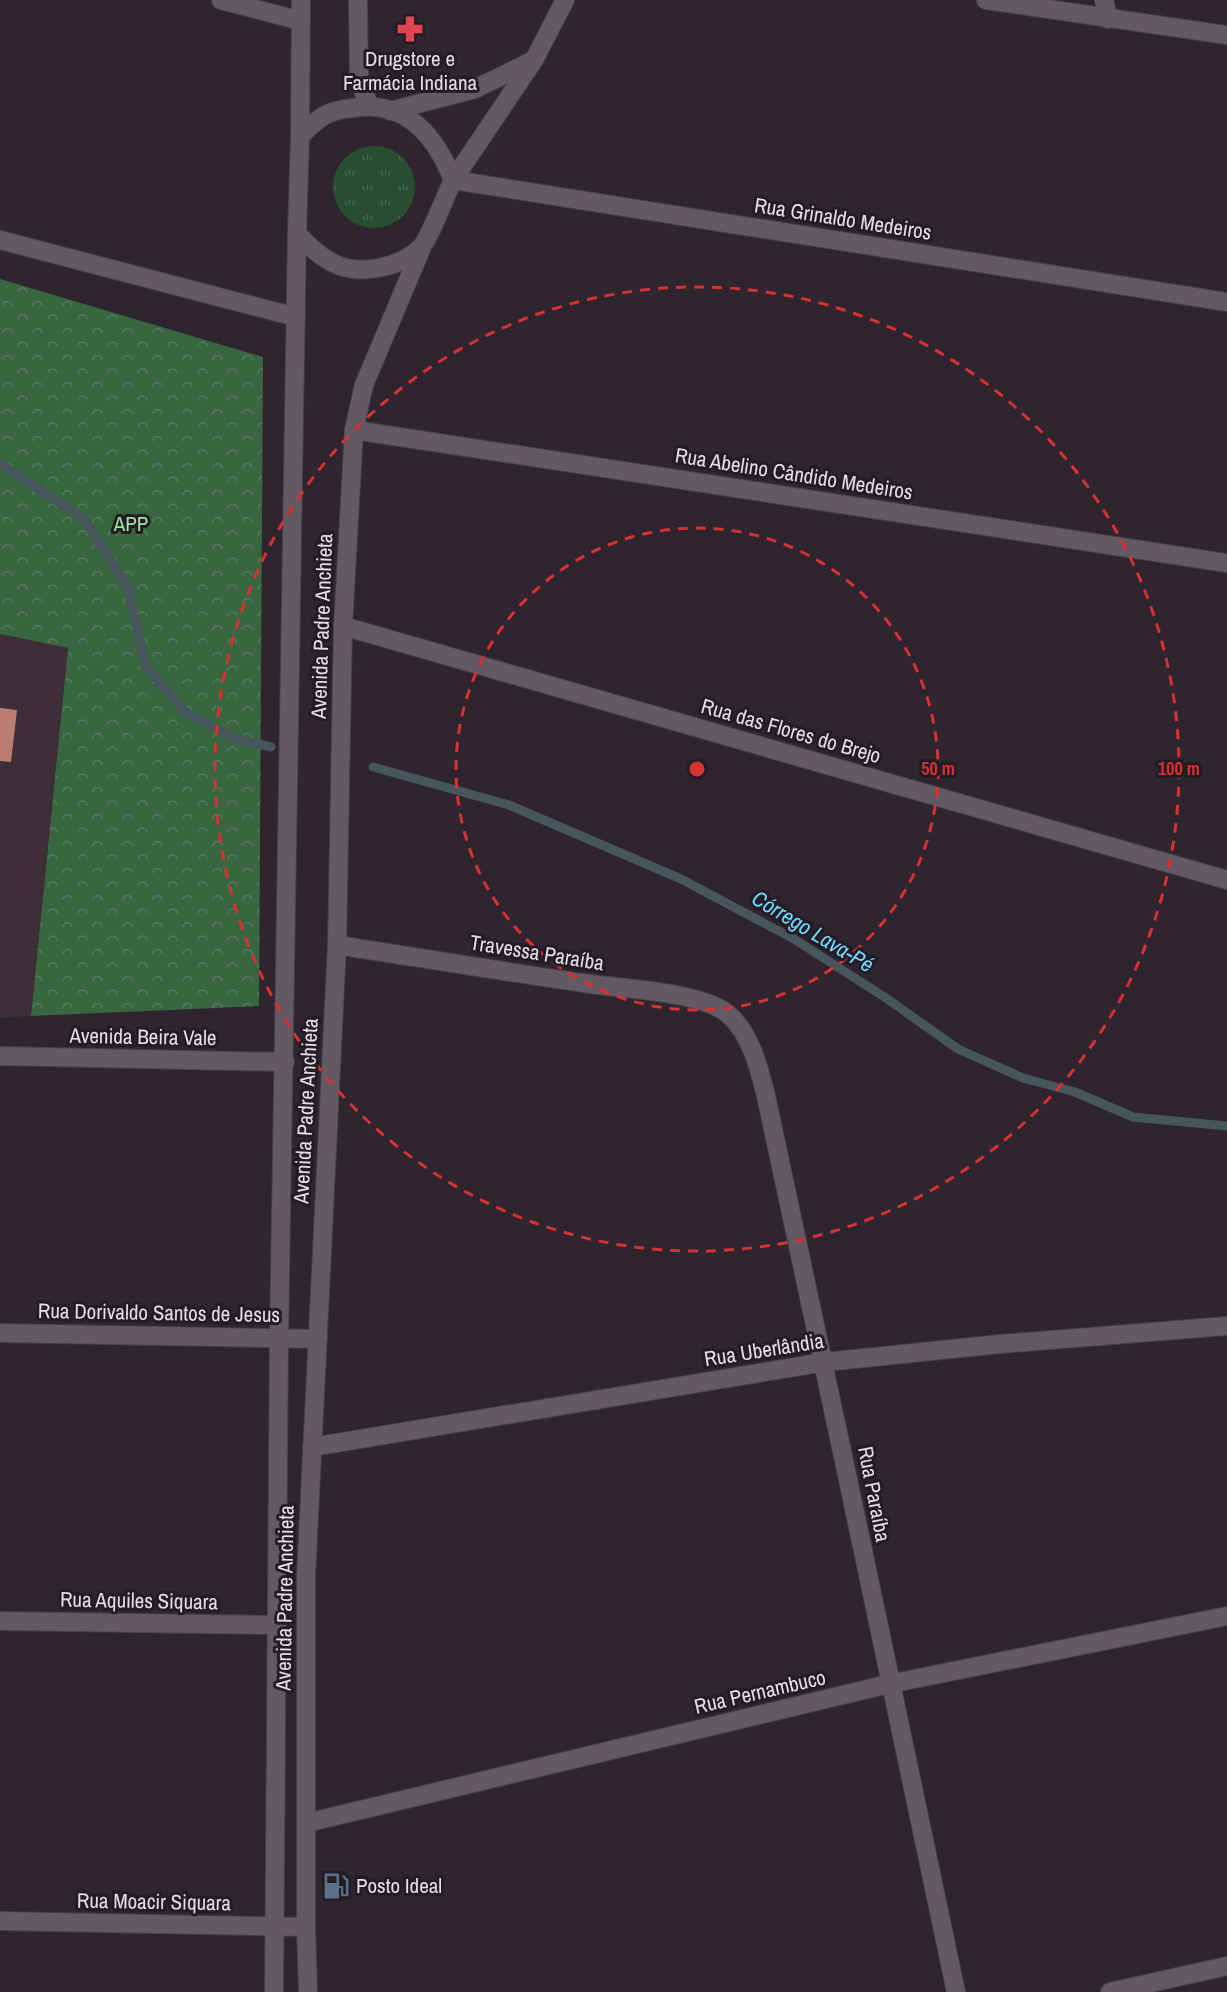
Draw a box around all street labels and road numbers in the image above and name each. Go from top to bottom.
street label: Rua Grinaldo Medeiros [752,190,934,247]
street label: Rua Abelino Cândido Medeiros [673,440,915,507]
street label: Avenida Padre Anchieta [304,532,339,720]
street label: Rua das Flores do Brejo [698,691,884,770]
street label: Travessa Paraíba [468,928,607,977]
street label: Avenida Padre Anchieta [286,1017,325,1205]
street label: Avenida Beira Vale [68,1021,217,1052]
street label: Rua Dorivaldo Santos de Jesus [38,1296,280,1329]
street label: Rua Uberlândia [702,1326,826,1373]
street label: Rua Paraíba [851,1444,898,1545]
street label: Avenida Padre Anchieta [268,1505,301,1692]
street label: Rua Aquiles Siquara [60,1585,219,1616]
street label: Rua Pernambuco [691,1662,828,1721]
street label: Rua Moacir Siquara [77,1886,232,1917]

